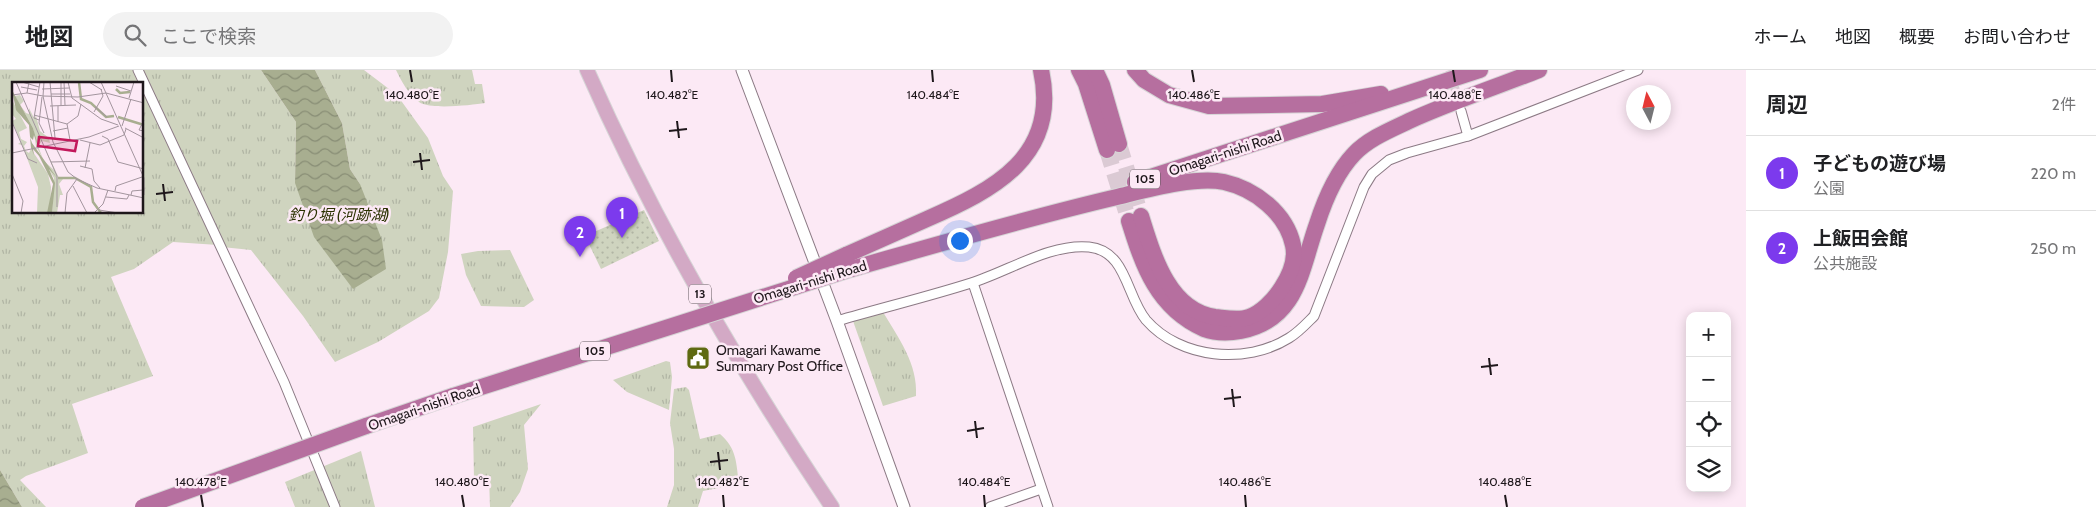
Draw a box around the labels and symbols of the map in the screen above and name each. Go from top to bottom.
inset map [12,82,144,214]
north arrow [1626,85,1671,130]
text: 140.480°E [385,87,439,102]
text: 140.482°E [646,87,698,102]
text: 140.484°E [907,87,960,102]
text: 140.486°E [1168,87,1221,102]
text: 140.488°E [1428,87,1482,102]
street label: Omagari-nishi Road [1166,126,1284,180]
road number: 105 [1130,170,1160,188]
pin: 1 [606,197,638,238]
water label: 釣り堀 (河跡湖) [289,206,390,224]
pin: 2 [564,216,596,257]
your location [947,228,973,254]
street label: Omagari-nishi Road [751,256,869,308]
road number: 13 [689,284,711,303]
place label: Omagari Kawame Summary Post Office [716,341,843,375]
road number: 105 [580,342,610,360]
public building icon: Omagari Kawame Summary Post Office [685,345,711,371]
street label: Omagari-nishi Road [366,379,482,435]
text: 140.478°E [175,474,227,489]
text: 140.480°E [435,474,489,489]
text: 140.482°E [697,474,749,489]
text: 140.484°E [958,474,1011,489]
text: 140.486°E [1219,474,1272,489]
text: 140.488°E [1478,474,1532,489]

